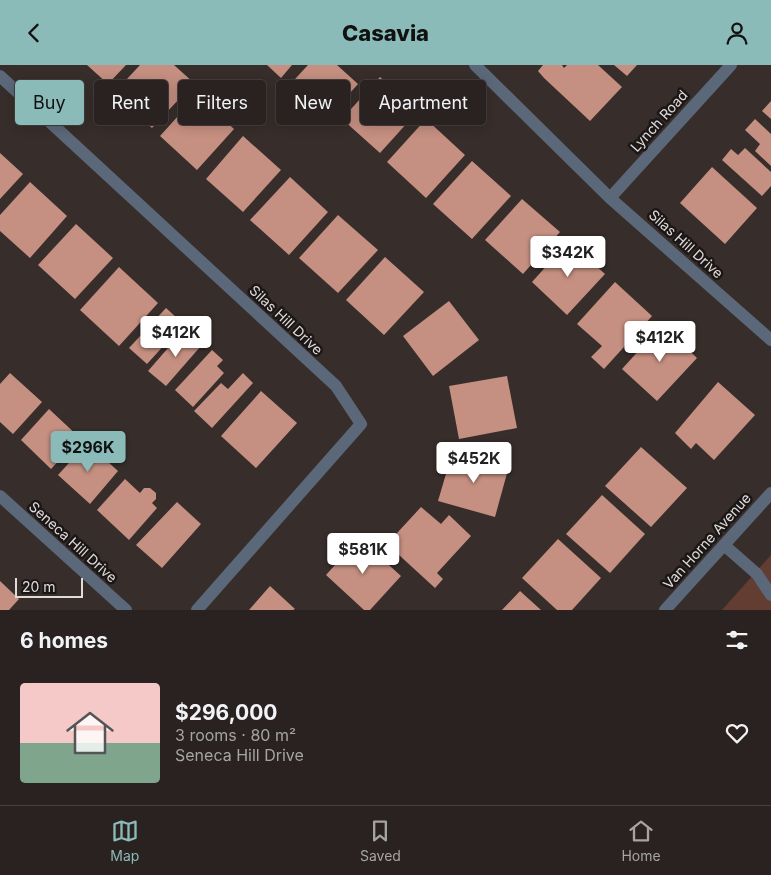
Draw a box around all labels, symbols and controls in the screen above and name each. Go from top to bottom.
icon: back [20,19,48,47]
icon: person [723,19,751,47]
text: Casavia [342,20,429,46]
chip: Buy [15,80,84,125]
chip: Rent [94,80,168,125]
chip: Filters [178,80,266,125]
chip: New [276,80,350,125]
chip: Apartment [360,80,486,125]
street label: Lynch Road [627,86,691,155]
street label: Silas Hill Drive [646,206,727,281]
pin: $342K [533,235,603,278]
text: $342K [541,242,595,262]
street label: Silas Hill Drive [246,281,327,358]
pin: $412K [141,315,211,358]
pin: $412K [625,321,695,363]
text: $412K [151,322,201,342]
text: $412K [635,327,685,347]
pin: $296K [53,431,123,473]
text: $296K [62,437,114,457]
pin: $452K [439,441,509,484]
text: $452K [447,448,501,468]
street label: Van Horne Avenue [659,489,754,592]
street label: Seneca Hill Drive [26,498,121,586]
pin: $581K [328,533,398,575]
text: $581K [338,539,388,559]
scale bar [15,575,82,598]
text: 20 m [22,578,56,595]
icon: filters [723,626,751,654]
text: 6 homes [20,628,108,653]
text: $296,000 [175,700,278,725]
icon: home [60,703,120,763]
icon: heart [723,719,751,747]
text: 3 rooms · 80 m² [175,725,296,745]
text: Seneca Hill Drive [175,745,304,765]
tab: Map [110,817,139,864]
tab: Saved [360,817,401,864]
tab: Home [621,817,661,864]

